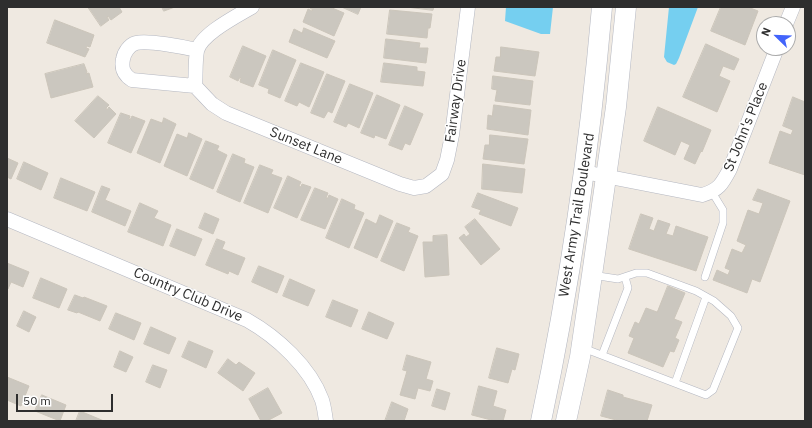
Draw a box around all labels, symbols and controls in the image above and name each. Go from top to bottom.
north arrow [756,16,796,56]
text: N [758,25,774,38]
street label: Fairway Drive [442,58,470,144]
street label: St John's Place [720,80,772,174]
street label: Sunset Lane [267,124,345,168]
street label: West Army Trail Boulevard [556,132,598,298]
street label: Country Club Drive [131,264,245,326]
scale bar [18,386,115,412]
text: 50 m [23,393,51,408]

